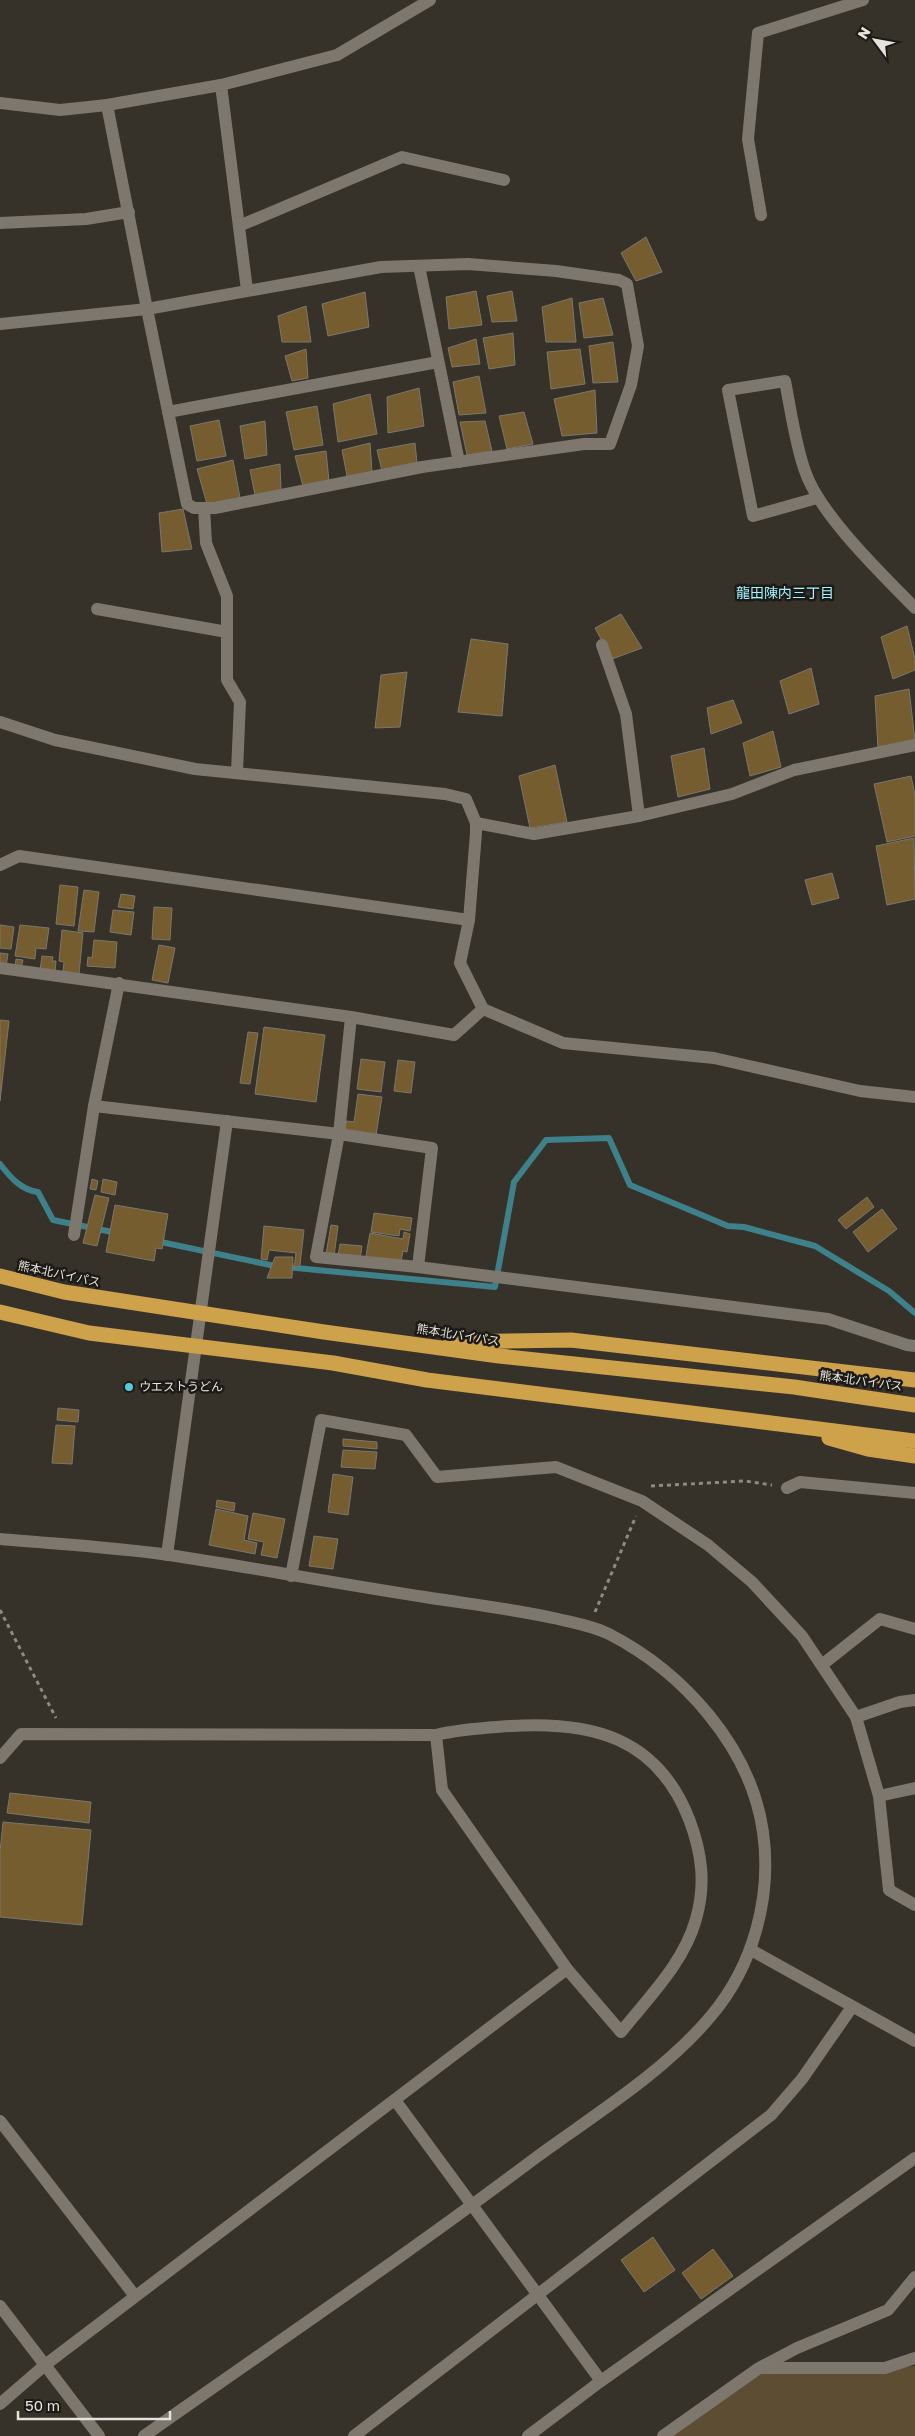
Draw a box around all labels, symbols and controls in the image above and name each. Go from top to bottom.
north arrow [850,15,900,65]
text: N [854,24,874,42]
district label: 龍田陳内三丁目 [736,584,834,601]
street label: 熊本北バイパス [17,1257,102,1290]
street label: 熊本北バイパス [416,1321,501,1348]
street label: 熊本北バイパス [819,1367,904,1394]
place label: ウエストうどん [139,1379,223,1394]
marker: ウエストうどん [123,1381,135,1393]
scale bar [18,2388,170,2420]
text: 50 m [25,2396,60,2414]

